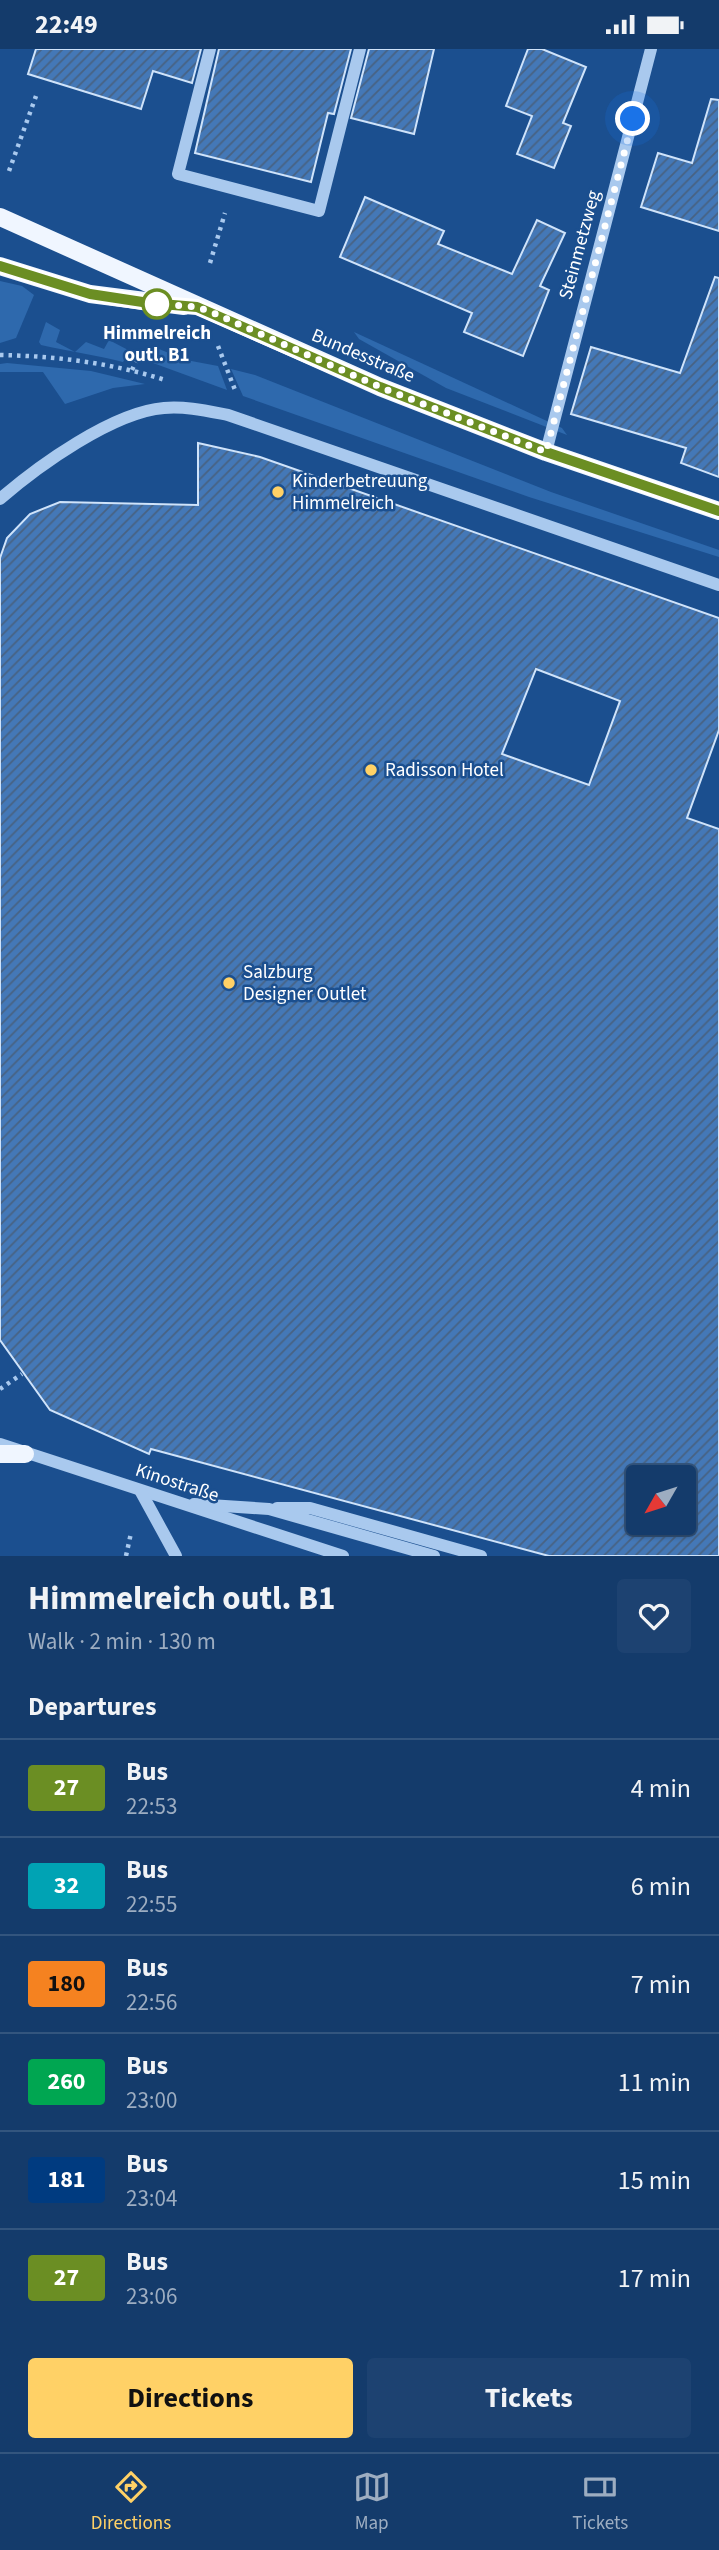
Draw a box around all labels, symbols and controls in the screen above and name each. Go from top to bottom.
text: 22:49 [35,6,98,43]
your location [615,101,650,136]
street label: Steinmetzweg [552,187,608,303]
marker: Himmelreich outl. B1 [142,289,172,319]
place label: Himmelreich outl. B1 [103,320,211,369]
street label: Bundesstraße [307,322,419,390]
place label: Kinderbetreuung Himmelreich [292,468,428,517]
marker: Kinderbetreuung Himmelreich [270,484,286,500]
place label: Radisson Hotel [385,757,504,784]
marker: Radisson Hotel [363,762,379,778]
place label: Salzburg Designer Outlet [243,959,367,1008]
marker: Salzburg Designer Outlet [221,975,237,991]
street label: Kinostraße [132,1457,222,1509]
north arrow [626,1465,696,1535]
map controls [626,1465,696,1535]
text: Himmelreich outl. B1 [28,1575,335,1622]
button: heart [617,1579,691,1653]
text: Walk · 2 min · 130 m [28,1625,216,1658]
text: Departures [28,1688,156,1725]
text: Bus [126,1753,168,1790]
text: 27 [54,1770,79,1805]
text: 4 min [631,1770,691,1807]
text: 22:53 [126,1790,177,1823]
text: Bus [126,1851,168,1888]
text: 32 [54,1868,79,1903]
text: 6 min [631,1868,691,1905]
text: 22:55 [126,1888,177,1921]
text: Bus [126,1949,168,1986]
text: 180 [47,1966,86,2001]
text: 7 min [631,1966,691,2003]
text: 22:56 [126,1986,177,2019]
text: Bus [126,2047,168,2084]
text: 260 [47,2064,86,2099]
text: 11 min [618,2064,691,2101]
text: 23:00 [126,2084,177,2117]
text: Bus [126,2145,168,2182]
text: 181 [47,2162,86,2197]
text: 15 min [618,2162,691,2199]
text: 23:04 [126,2182,177,2215]
text: Bus [126,2243,168,2280]
text: 27 [54,2260,79,2295]
text: 17 min [618,2260,691,2297]
text: 23:06 [126,2280,177,2313]
button: Directions [28,2358,353,2438]
button: Tickets [367,2358,691,2438]
tab: Directions [91,2468,171,2537]
tab: Map [353,2468,391,2537]
tab: Tickets [572,2468,628,2537]

